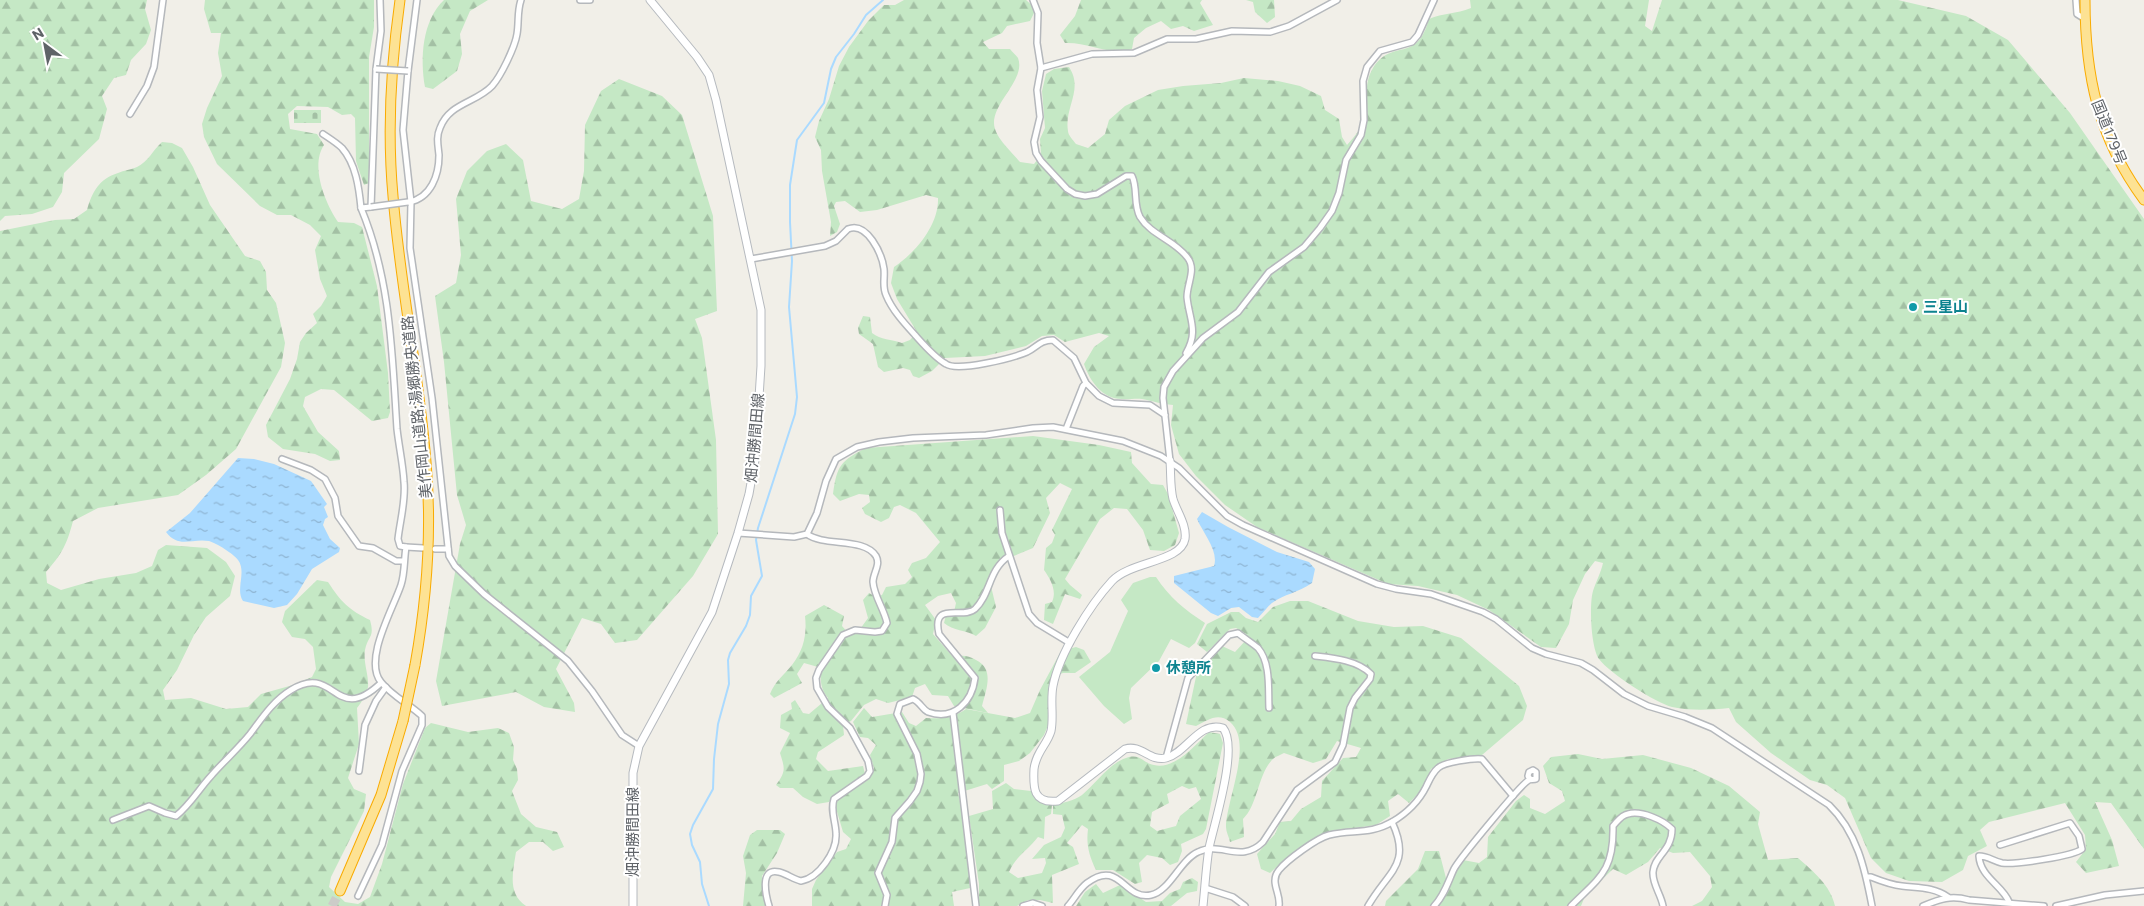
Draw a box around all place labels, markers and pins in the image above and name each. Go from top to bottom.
place label: 三星山 [1923,297,1968,315]
marker: 三星山 [1907,301,1919,313]
place label: 休憩所 [1166,658,1211,676]
marker: 休憩所 [1150,662,1162,674]

